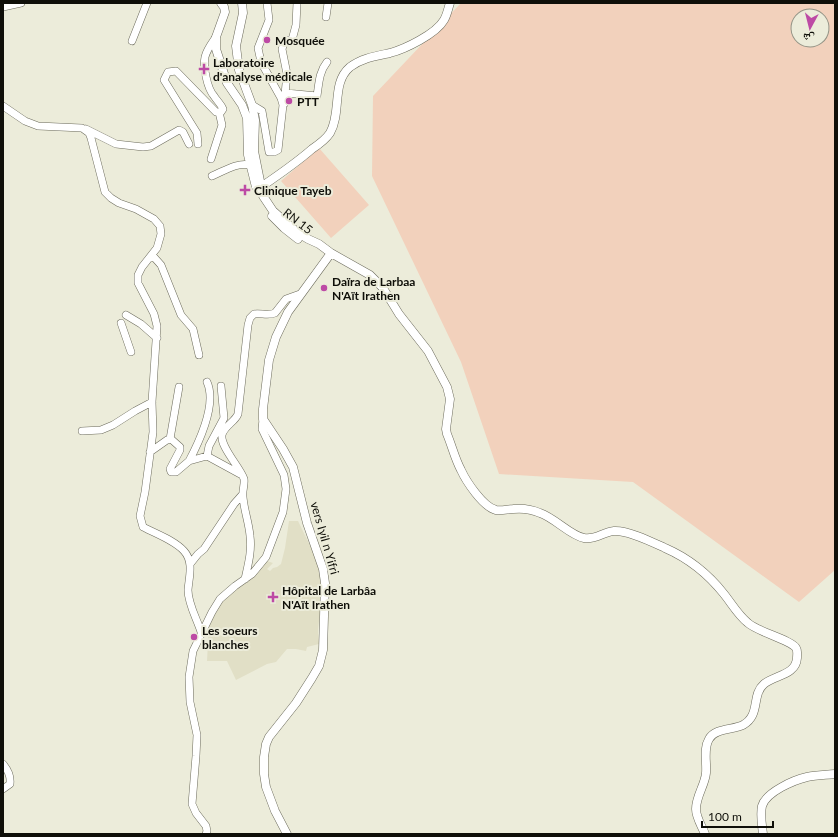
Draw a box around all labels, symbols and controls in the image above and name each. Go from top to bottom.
north arrow [790,8,830,48]
text: ش [802,29,816,46]
place label: Mosquée [275,33,325,48]
marker: Mosquée [262,35,272,45]
place label: Laboratoire d'analyse médicale [213,55,313,84]
marker: Laboratoire d'analyse médicale [198,63,210,75]
place label: PTT [297,94,320,109]
marker: PTT [284,96,294,106]
place label: Clinique Tayeb [254,183,332,198]
marker: Clinique Tayeb [239,184,251,196]
street label: RN 15 [280,205,316,237]
place label: Daïra de Larbaa N'Aït Irathen [332,274,415,303]
marker: Daïra de Larbaa N'Aït Irathen [319,283,329,293]
street label: vers Iγil n Yifri [307,500,343,576]
place label: Hôpital de Larbâa N'Aït Irathen [282,583,376,612]
marker: Hôpital de Larbâa N'Aït Irathen [267,591,279,603]
place label: Les soeurs blanches [202,623,258,652]
marker: Les soeurs blanches [189,632,199,642]
scale bar [702,803,773,829]
text: 100 m [708,809,742,824]

